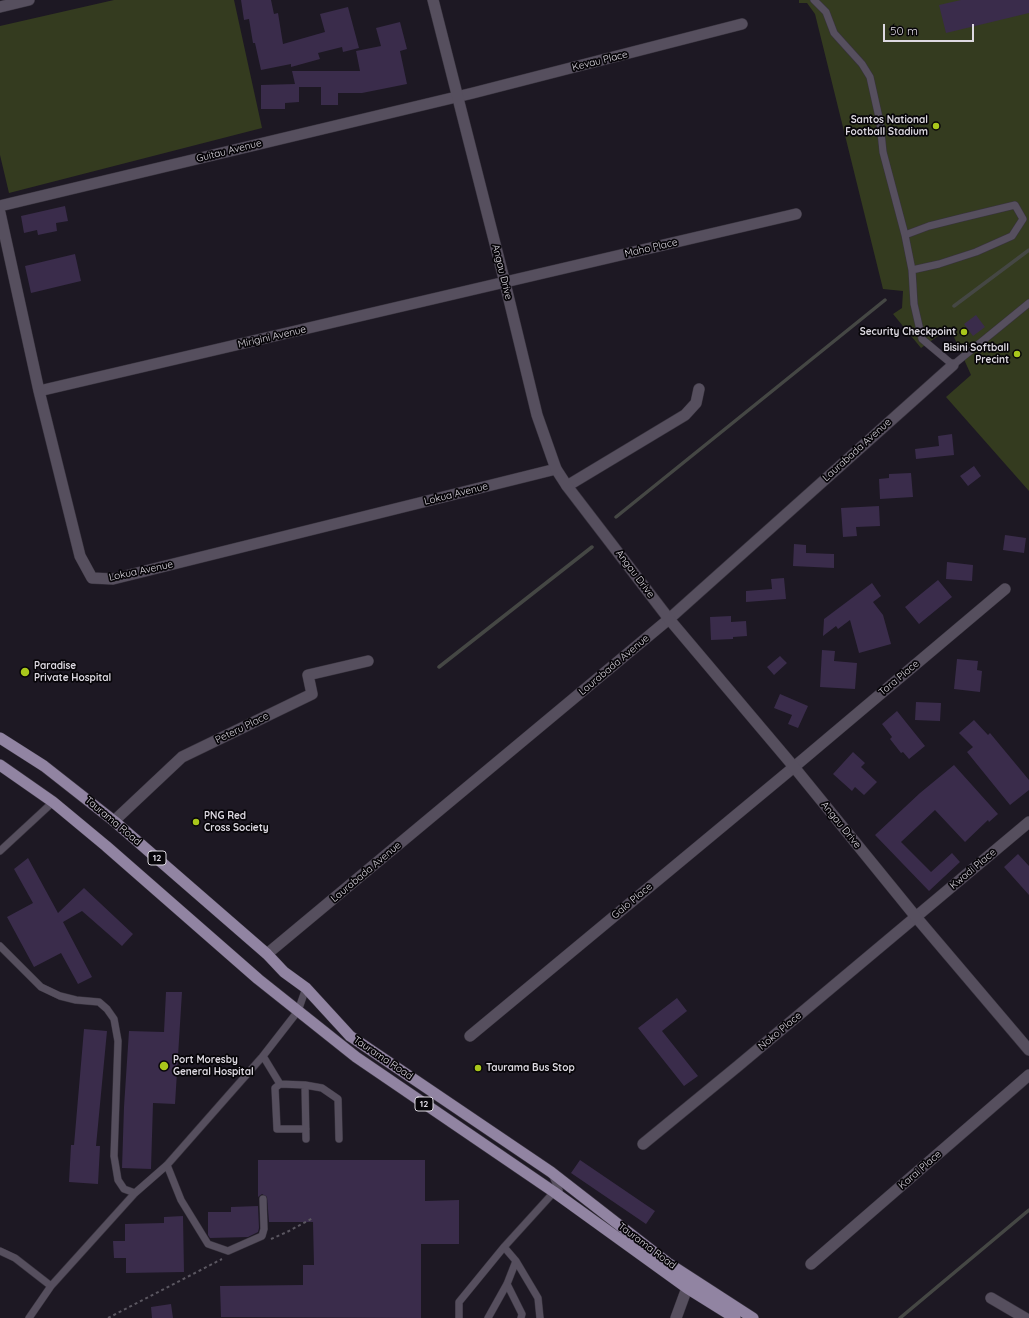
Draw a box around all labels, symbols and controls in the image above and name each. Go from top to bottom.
scale bar [885,16,976,42]
text: 50 m [890,23,918,38]
street label: Kevau Place [571,48,629,74]
place label: Santos National Football Stadium [845,114,928,138]
marker: Santos National Football Stadium [931,121,941,131]
street label: Guitau Avenue [195,137,263,165]
street label: Maho Place [623,236,679,260]
street label: Angau Drive [489,243,515,301]
street label: Mirigini Avenue [237,323,307,351]
place label: Security Checkpoint [860,326,956,338]
marker: Security Checkpoint [959,327,969,337]
place label: Bisini Softball Precint [943,342,1009,366]
marker: Bisini Softball Precint [1012,349,1022,359]
street label: Laurabada Avenue [820,416,894,484]
street label: Lokua Avenue [423,480,489,508]
street label: Angau Drive [613,548,657,600]
street label: Lokua Avenue [108,558,174,584]
street label: Laurabada Avenue [576,632,652,698]
street label: Tara Place [876,658,922,698]
place label: Paradise Private Hospital [34,660,111,684]
marker: Paradise Private Hospital [19,666,31,678]
street label: Peteru Place [213,710,271,746]
street label: Taurama Road [83,794,143,848]
street label: Angau Drive [818,799,864,851]
place label: PNG Red Cross Society [204,810,269,834]
marker: PNG Red Cross Society [191,817,201,827]
street label: Laurabada Avenue [328,839,404,905]
street label: Kwadi Place [948,846,998,892]
road number: 12 [148,851,166,865]
street label: Galo Place [609,881,655,921]
street label: Noko Place [756,1010,804,1052]
street label: Taurama Road [351,1034,415,1082]
place label: Port Moresby General Hospital [173,1054,254,1078]
marker: Port Moresby General Hospital [158,1060,170,1072]
place label: Taurama Bus Stop [486,1062,575,1074]
marker: Taurama Bus Stop [473,1063,483,1073]
road number: 12 [415,1097,433,1111]
street label: Karai Place [896,1148,944,1192]
street label: Taurama Road [616,1220,678,1272]

